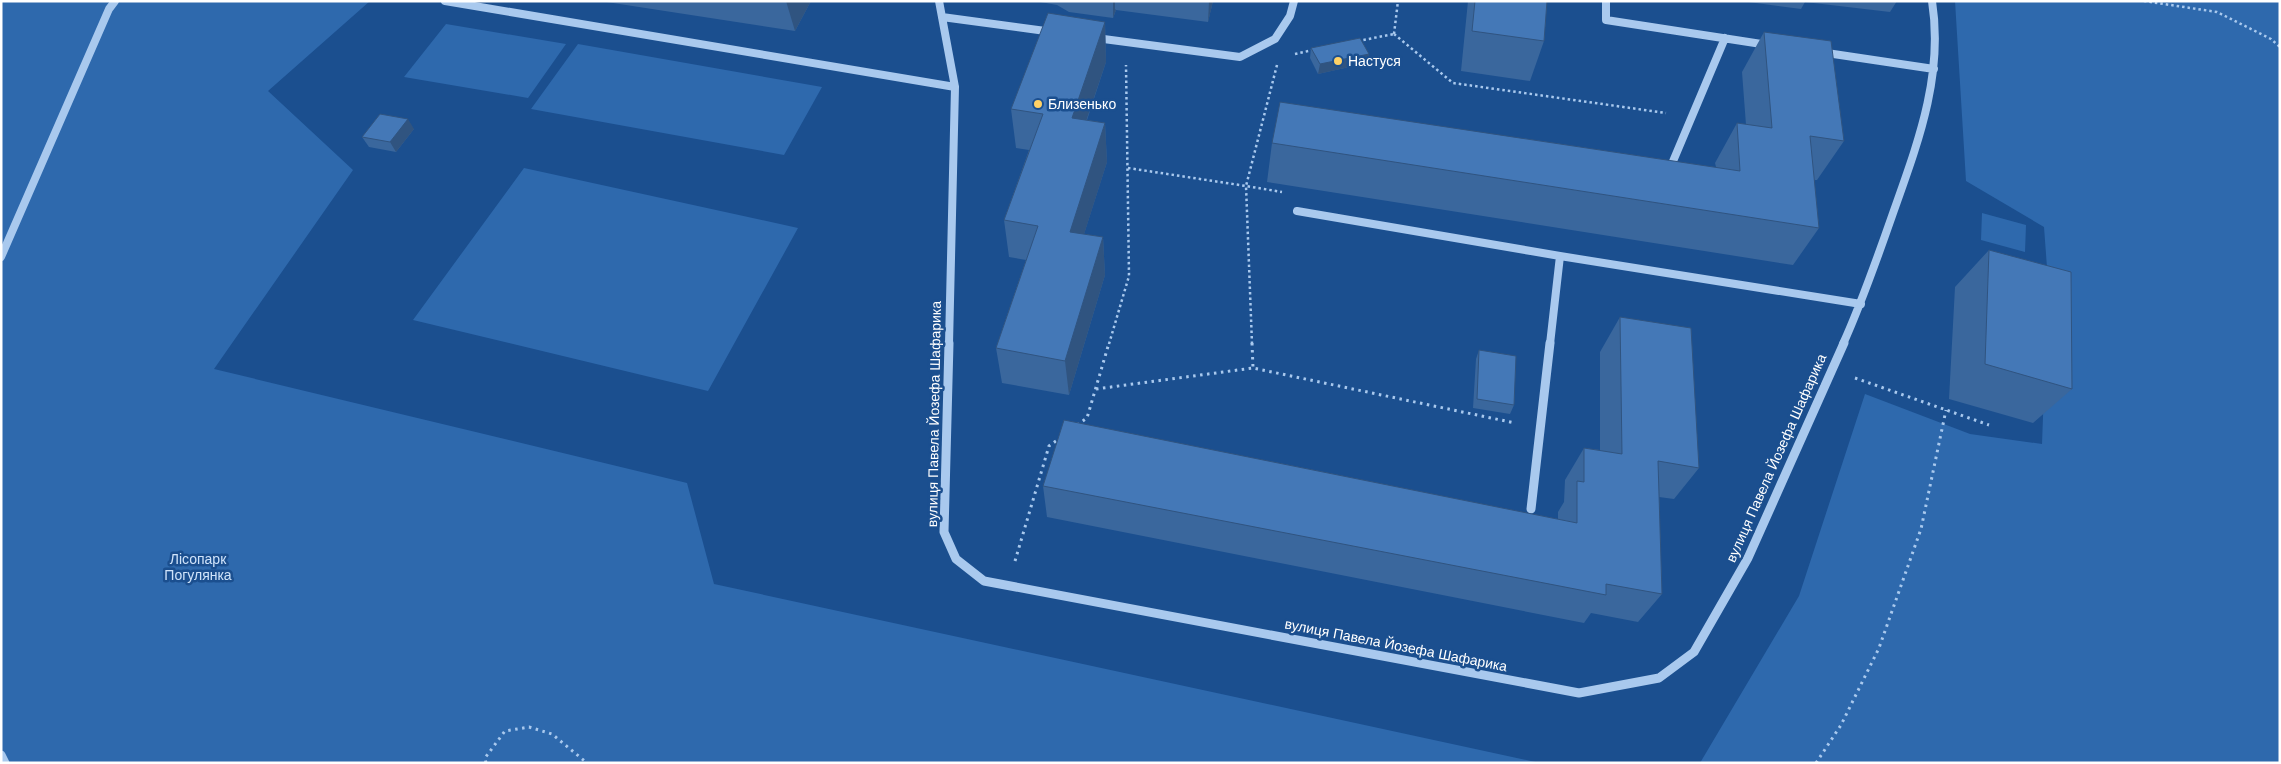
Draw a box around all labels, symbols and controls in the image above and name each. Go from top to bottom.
place label: Настуся [1348,53,1401,69]
marker: Настуся [1332,55,1344,67]
place label: Близенько [1048,96,1116,112]
marker: Близенько [1032,98,1044,110]
street label: вулиця Павела Йозефа Шафарика [923,301,944,527]
street label: вулиця Павела Йозефа Шафарика [1722,351,1829,565]
park label: Лісопарк Погулянка [164,551,232,583]
street label: вулиця Павела Йозефа Шафарика [1283,615,1509,674]

